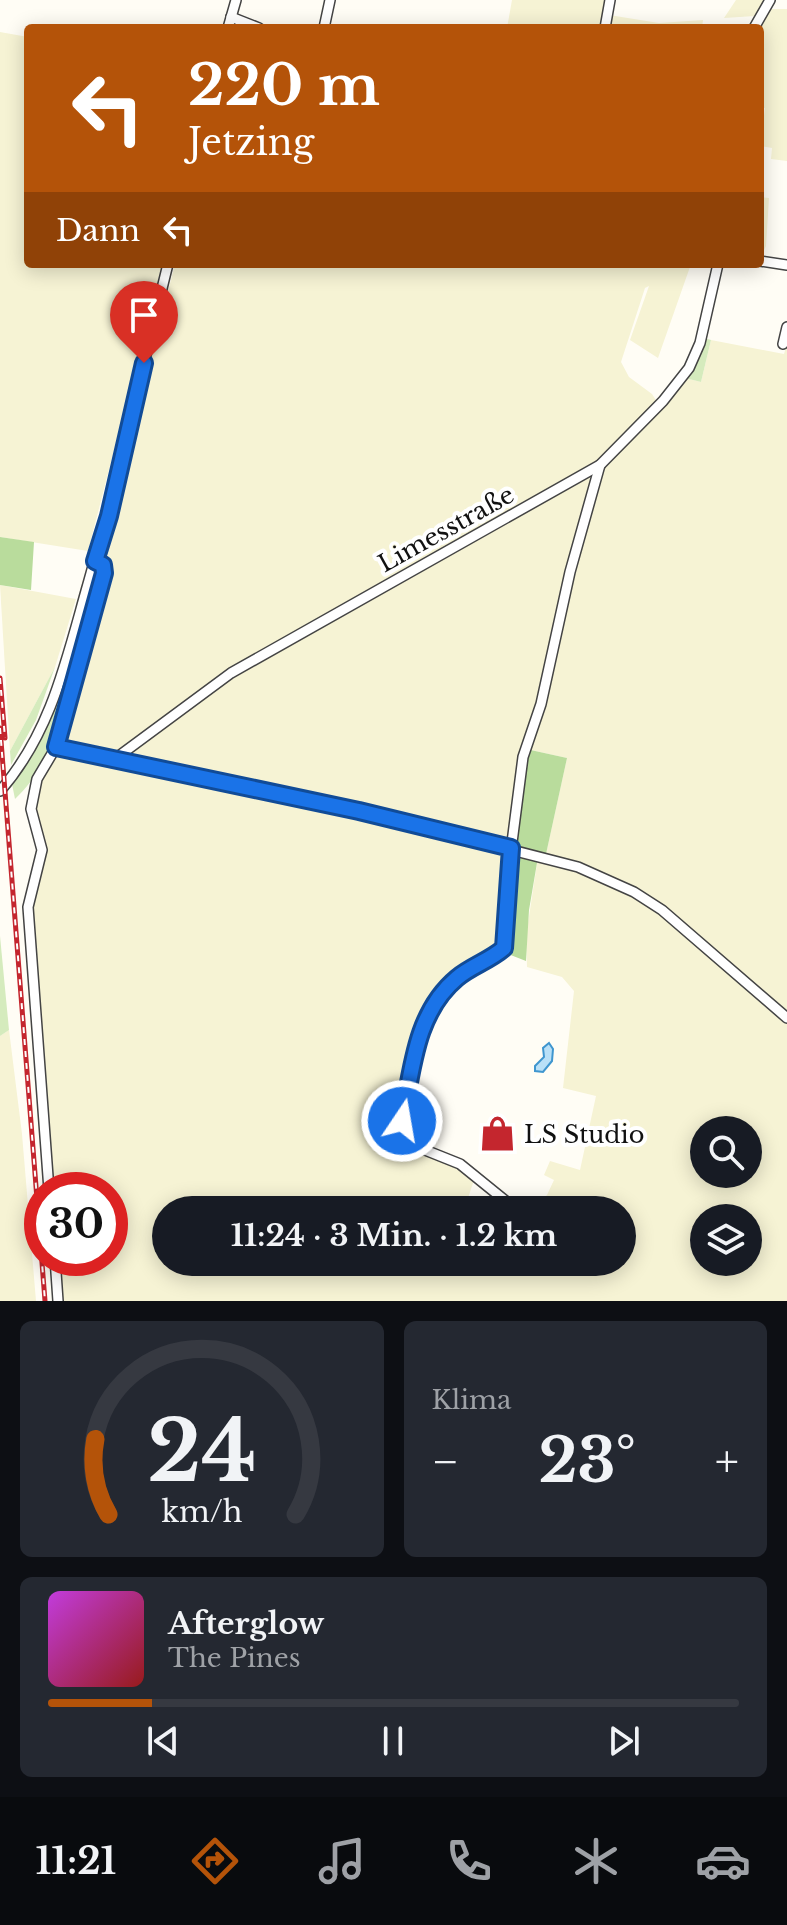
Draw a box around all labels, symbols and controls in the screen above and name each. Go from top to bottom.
text: 220 m [188,51,380,120]
icon: left [56,56,160,160]
text: Jetzing [188,120,314,165]
icon: left [156,208,200,252]
text: Dann [56,212,140,249]
pin [110,281,178,363]
icon: arrive [122,293,166,337]
street label: Limesstraße [373,480,519,578]
position arrow [360,1079,444,1163]
shop icon: LS Studio [479,1115,517,1153]
map controls [690,1116,762,1276]
button: search [690,1116,762,1188]
place label: LS Studio [524,1120,644,1149]
speed limit sign: 30 [24,1172,128,1276]
button: layers [690,1204,762,1276]
text: 11:24 · 3 Min. · 1.2 km [231,1217,557,1254]
text: Klima [432,1384,511,1416]
text: 24 [147,1400,256,1503]
text: 23° [538,1424,636,1498]
text: − [432,1434,459,1489]
text: + [715,1434,739,1489]
text: km/h [161,1494,242,1530]
text: Afterglow [168,1605,324,1642]
text: The Pines [168,1642,300,1674]
icon: previous [141,1719,185,1763]
icon: pause [371,1719,415,1763]
icon: next [602,1719,646,1763]
icon: directions [187,1833,243,1889]
icon: music [314,1833,370,1889]
icon: phone [441,1833,497,1889]
icon: climate [568,1833,624,1889]
icon: car [695,1833,751,1889]
text: 11:21 [36,1839,116,1884]

